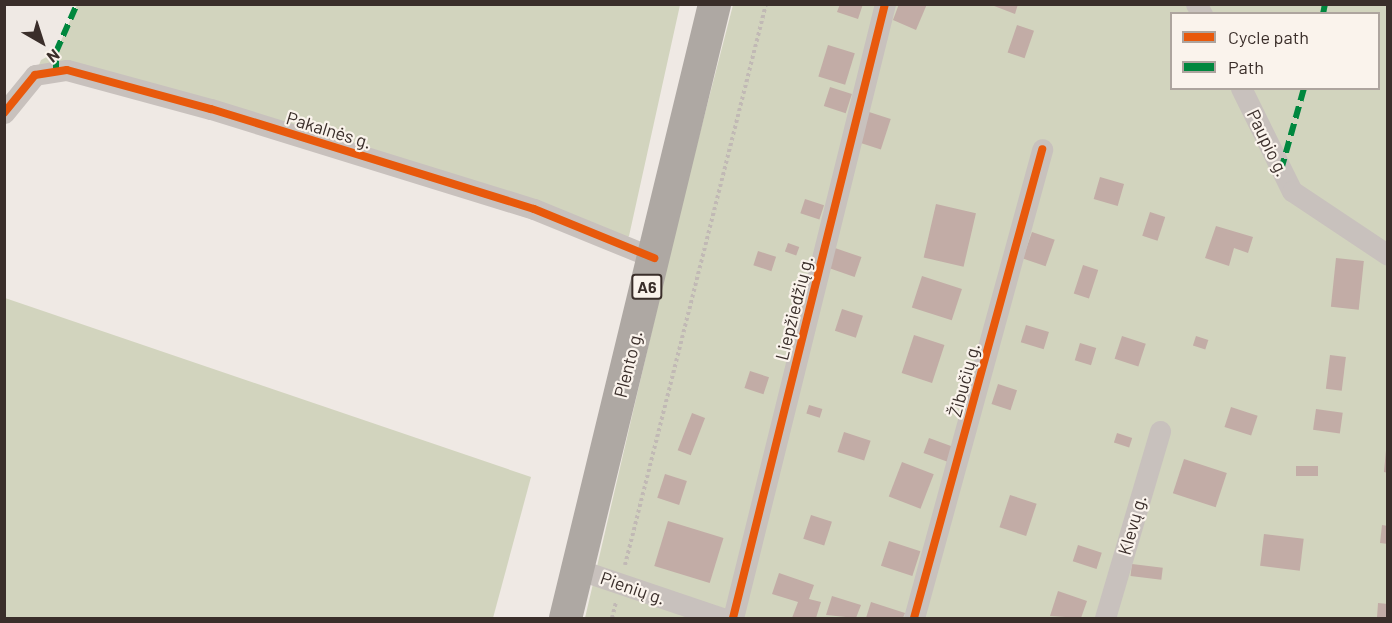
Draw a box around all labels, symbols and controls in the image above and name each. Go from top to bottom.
north arrow [12,12,72,72]
legend [1170,12,1380,90]
text: Cycle path [1228,26,1309,48]
text: N [44,46,64,67]
text: Path [1228,56,1264,78]
street label: Paupio g. [1243,106,1293,180]
street label: Pakalnės g. [284,107,374,153]
street label: Liepžiedžių g. [771,254,817,362]
road number: A6 [630,274,664,300]
street label: Plento g. [609,328,647,400]
street label: Žibučių g. [944,341,984,419]
street label: Klevų g. [1113,493,1151,557]
street label: Pienių g. [598,567,668,609]

